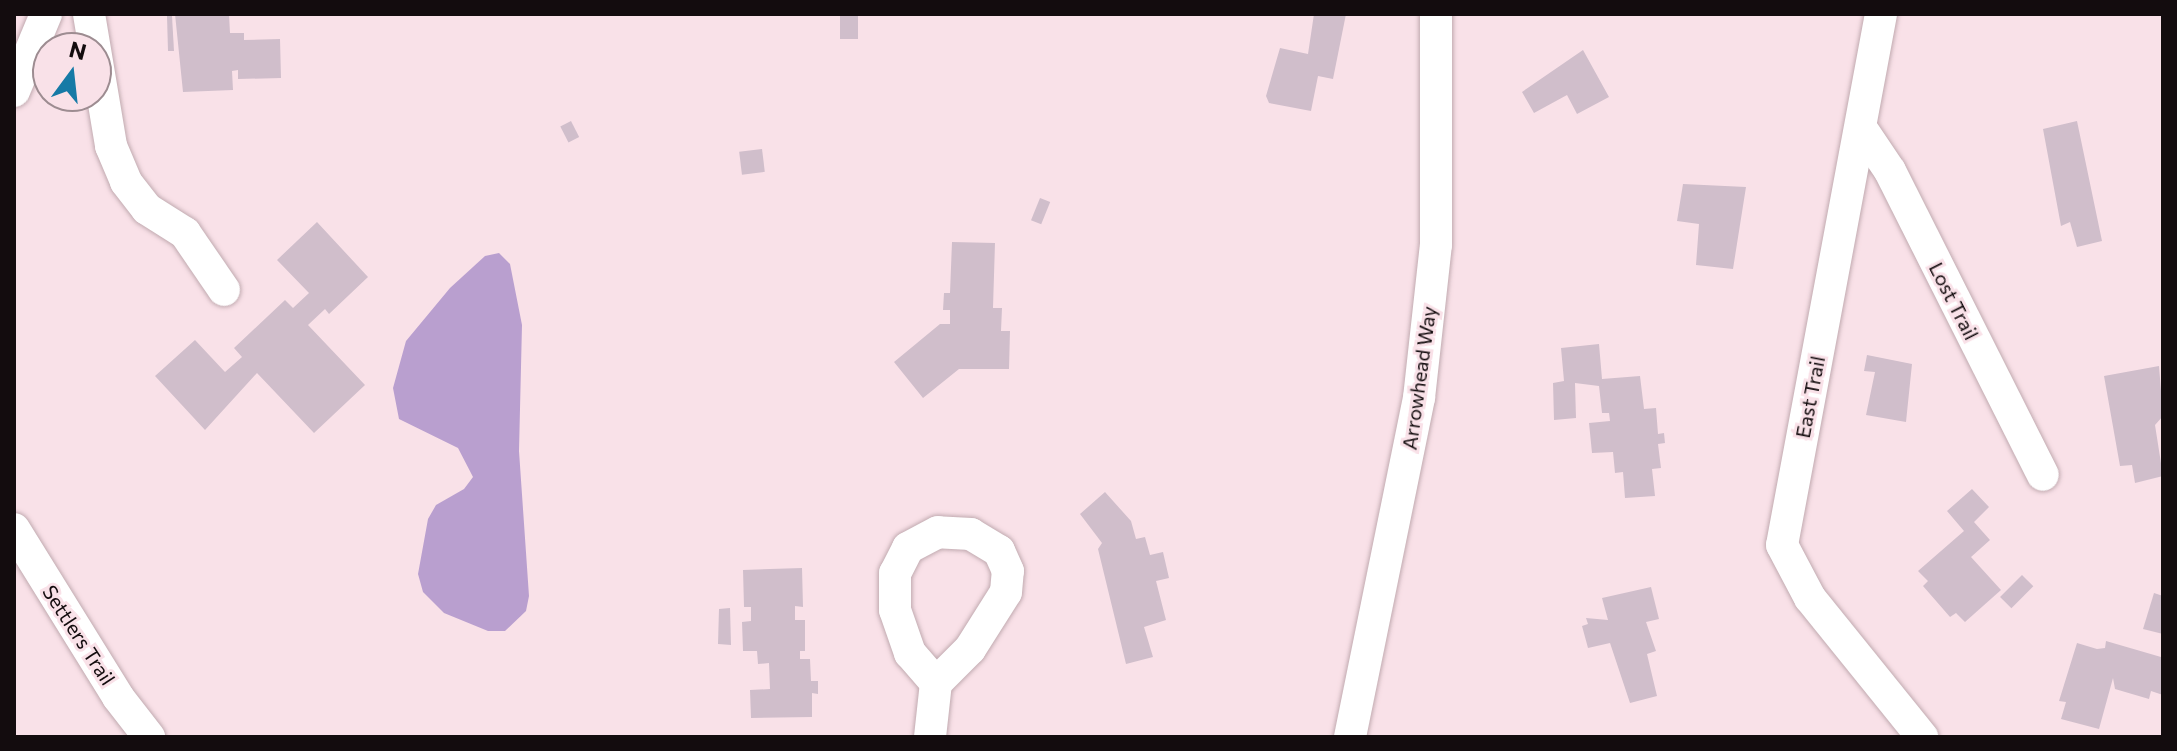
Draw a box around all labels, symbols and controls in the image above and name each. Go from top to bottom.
north arrow [32,32,112,112]
text: N [66,35,89,65]
street label: Lost Trail [1924,258,1984,344]
street label: Arrowhead Way [1397,305,1441,451]
street label: East Trail [1790,354,1830,440]
street label: Settlers Trail [38,581,120,689]

